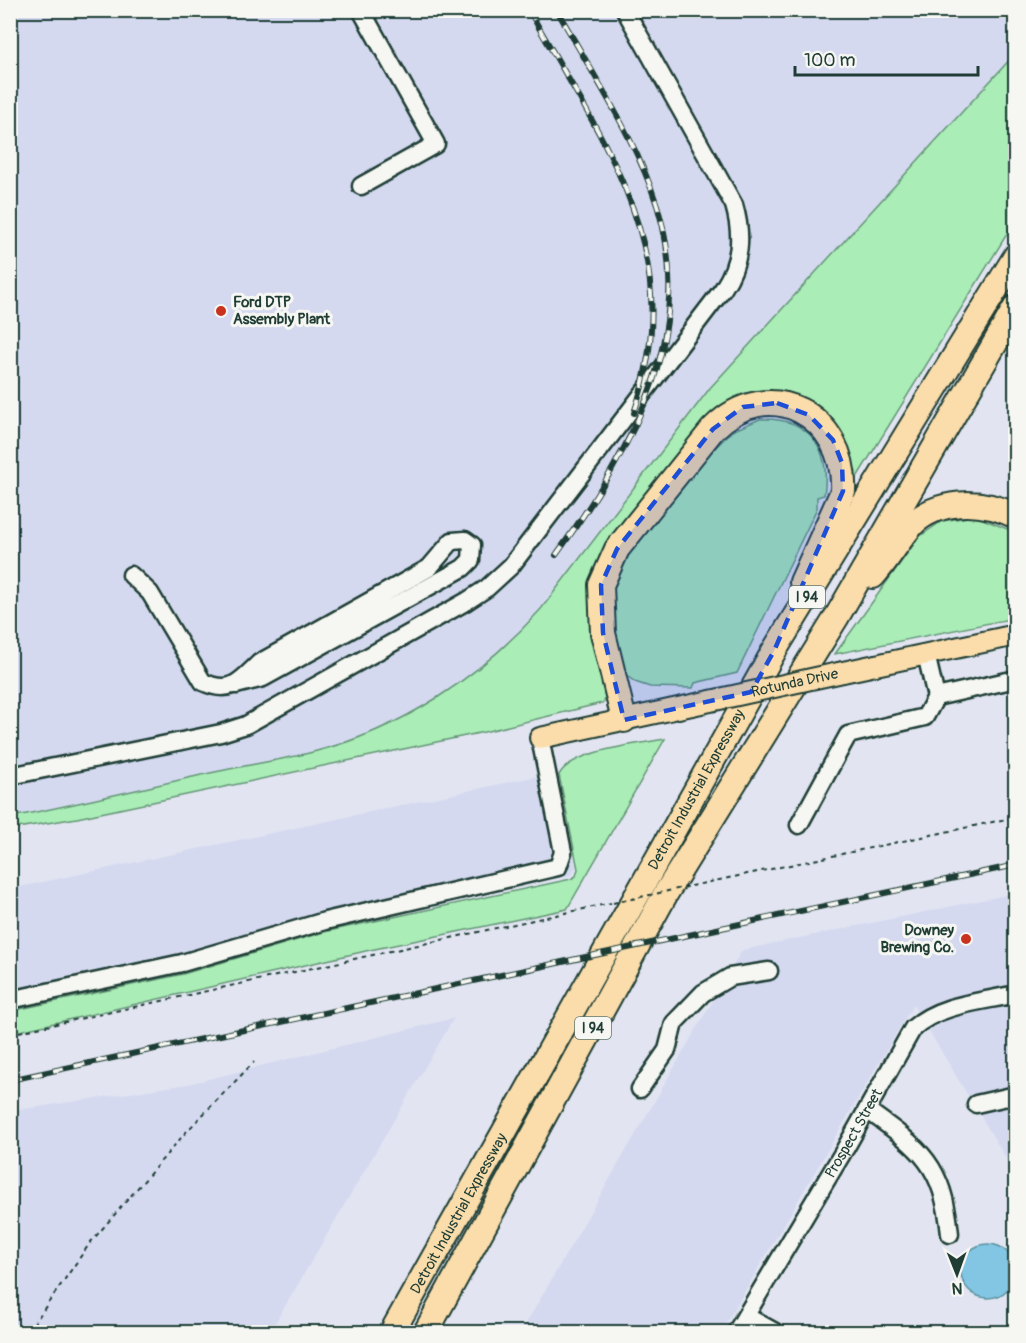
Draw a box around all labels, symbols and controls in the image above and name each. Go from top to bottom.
scale bar [795,39,978,77]
text: 100 m [804,49,856,72]
place label: Ford DTP Assembly Plant [233,293,331,329]
marker: Ford DTP Assembly Plant [214,304,228,318]
road number: I 94 [789,586,825,608]
street label: Rotunda Drive [749,664,840,701]
street label: Detroit Industrial Expressway [644,705,749,873]
place label: Downey Brewing Co. [881,921,955,957]
marker: Downey Brewing Co. [959,932,973,946]
road number: I 94 [575,1017,611,1039]
street label: Prospect Street [820,1084,887,1181]
street label: Detroit Industrial Expressway [406,1129,511,1297]
north arrow [927,1244,987,1304]
text: N [951,1278,963,1298]

